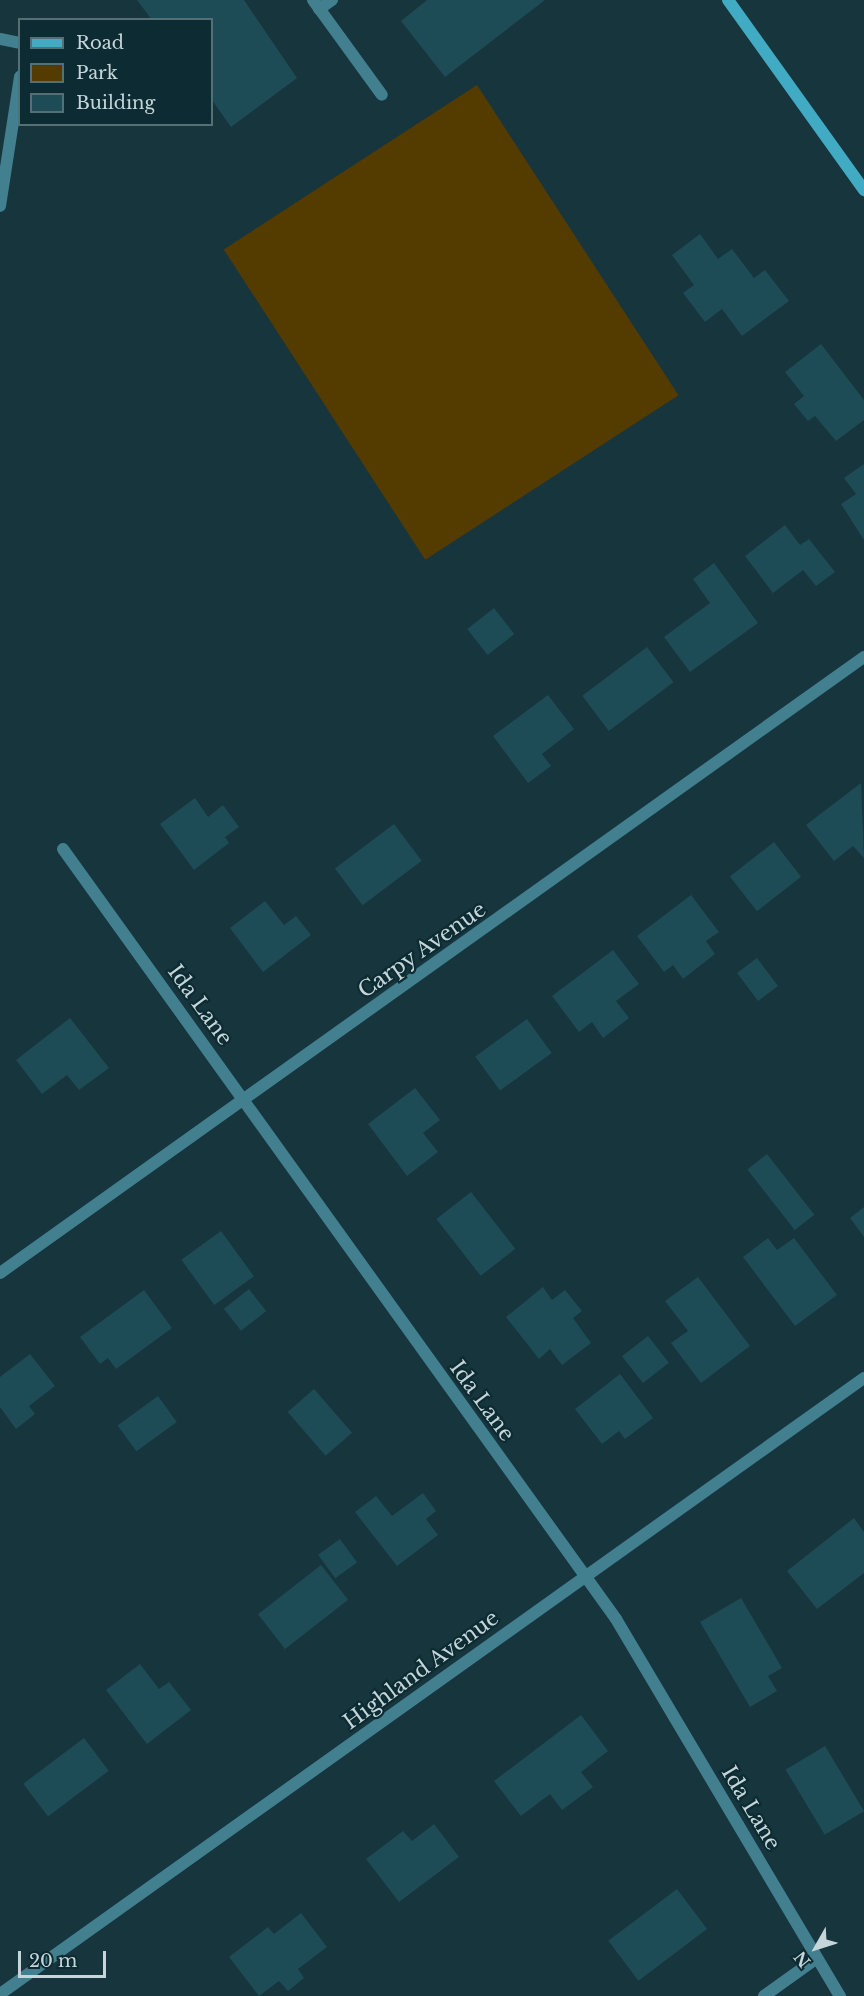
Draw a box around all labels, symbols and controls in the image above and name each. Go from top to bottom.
legend [18,18,213,126]
text: Road [76,32,124,54]
text: Park [76,62,118,84]
text: Building [76,92,155,114]
street label: Carpy Avenue [353,896,491,1004]
street label: Ida Lane [162,960,238,1050]
street label: Ida Lane [444,1356,520,1446]
street label: Highland Avenue [338,1605,504,1735]
street label: Ida Lane [716,1761,786,1855]
north arrow [786,1918,846,1978]
scale bar [21,1939,110,1977]
text: N [790,1947,815,1971]
text: 20 m [29,1950,77,1972]

